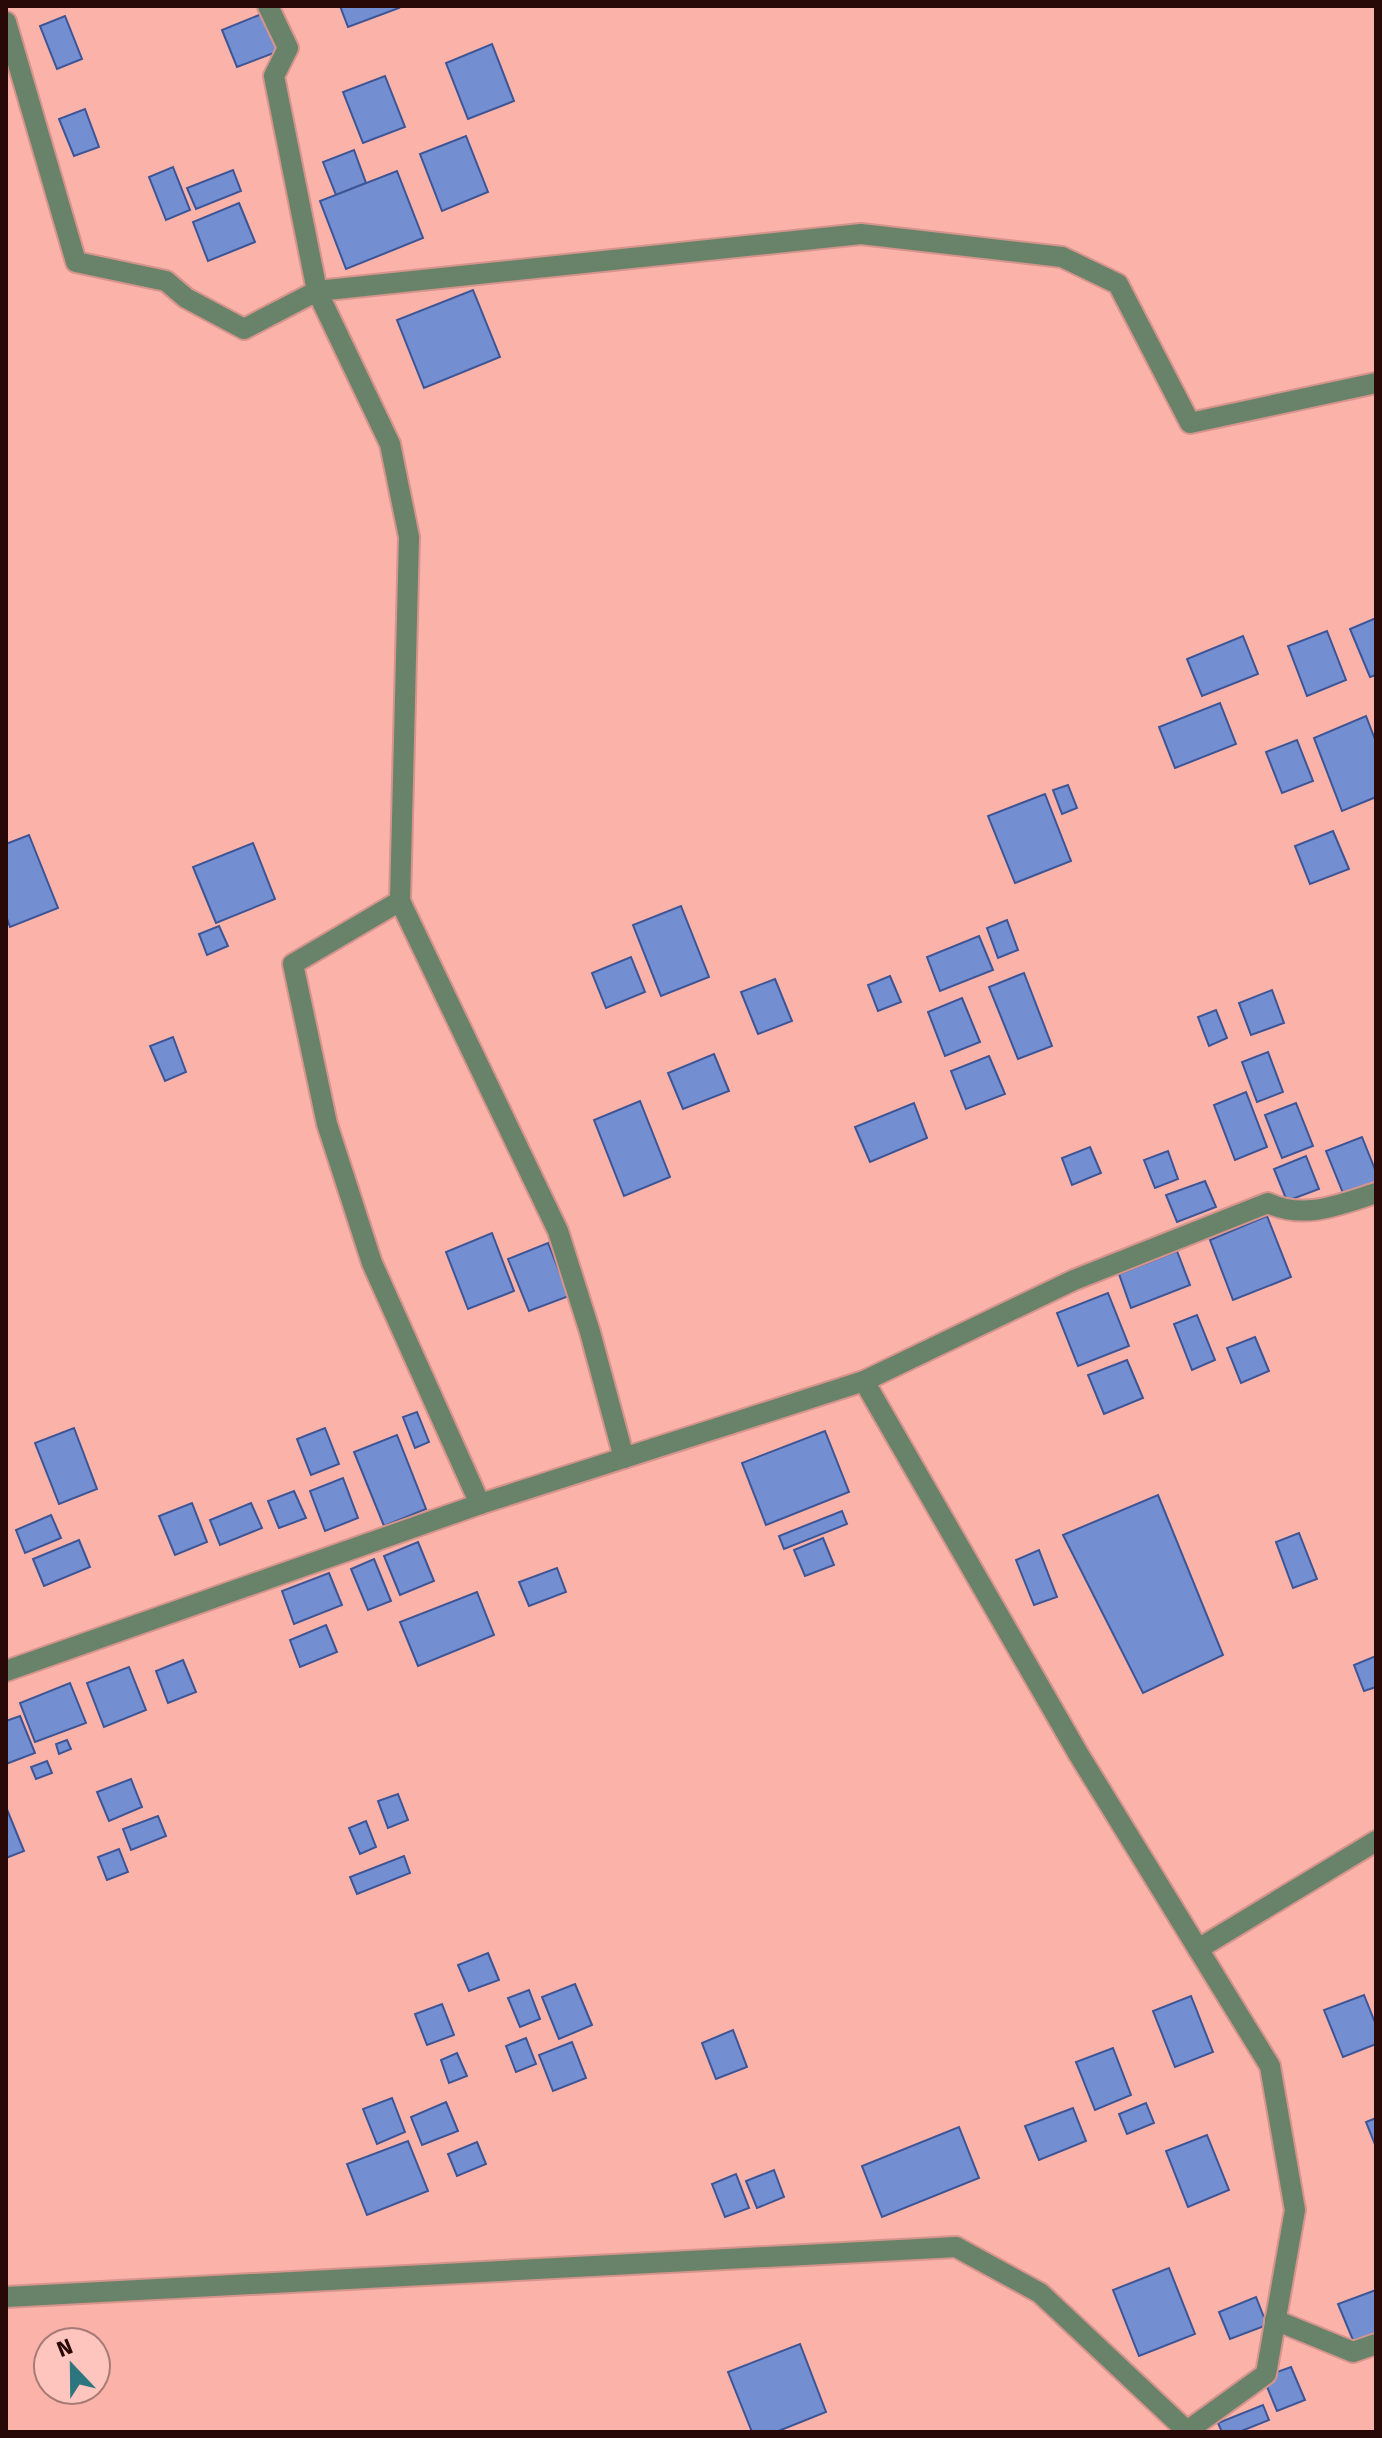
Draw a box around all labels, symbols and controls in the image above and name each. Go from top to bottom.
north arrow [32,2326,112,2406]
text: N [53,2333,77,2363]

